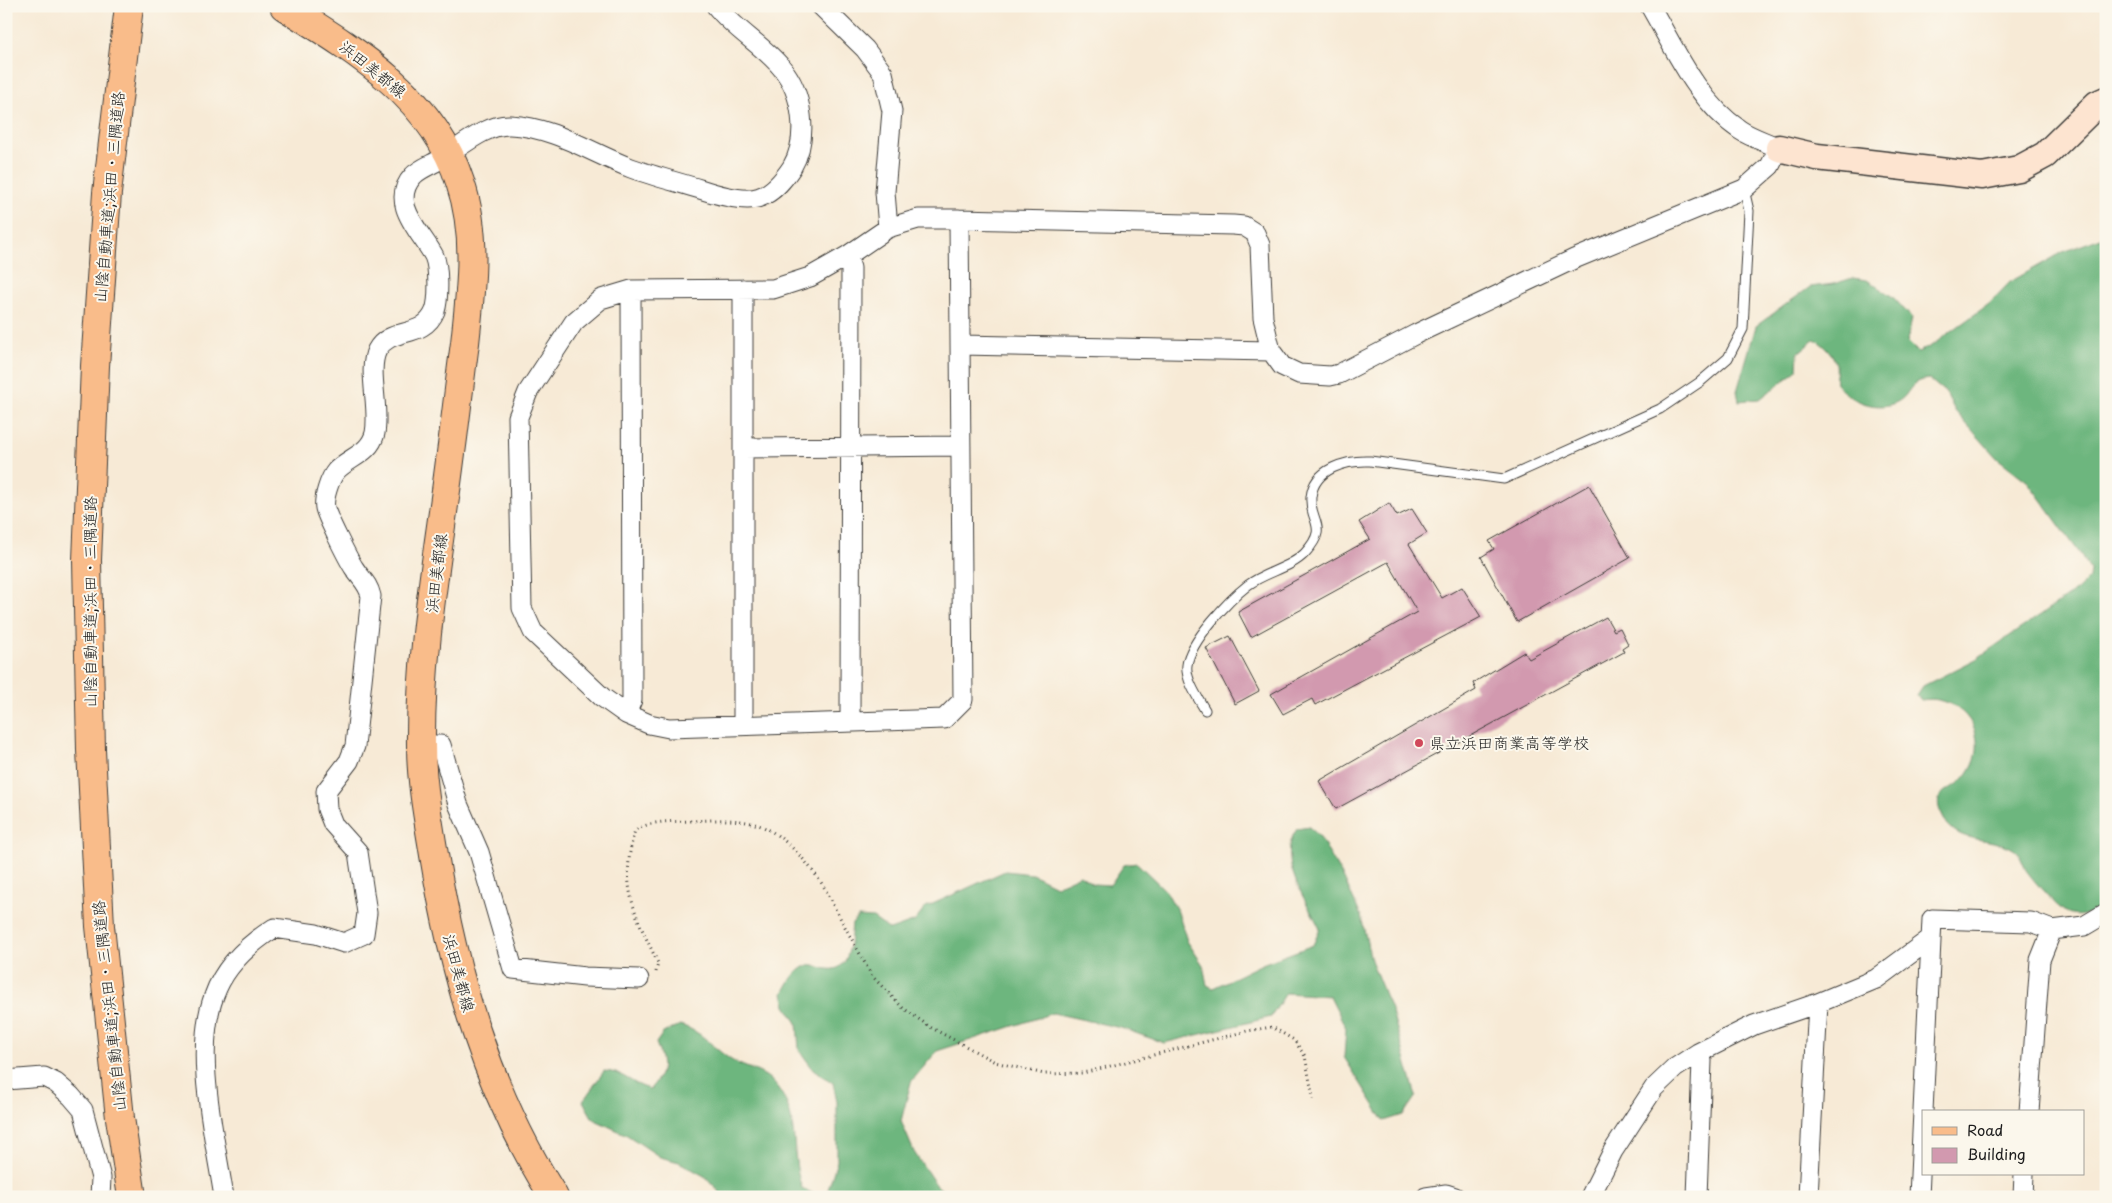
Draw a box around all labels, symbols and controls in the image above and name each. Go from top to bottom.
street label: 浜田美都線 [335,34,412,103]
street label: 山陰自動車道;浜田・三隅道路 [87,90,129,304]
street label: 山陰自動車道;浜田・三隅道路 [77,496,101,708]
street label: 浜田美都線 [418,532,452,614]
place label: 県立浜田商業高等学校 [1429,730,1589,754]
marker: 県立浜田商業高等学校 [1413,737,1425,749]
street label: 山陰自動車道;浜田・三隅道路 [85,899,131,1113]
street label: 浜田美都線 [438,931,482,1014]
legend [1922,1110,2084,1176]
text: Road [1967,1118,2003,1141]
text: Building [1967,1142,2026,1165]

